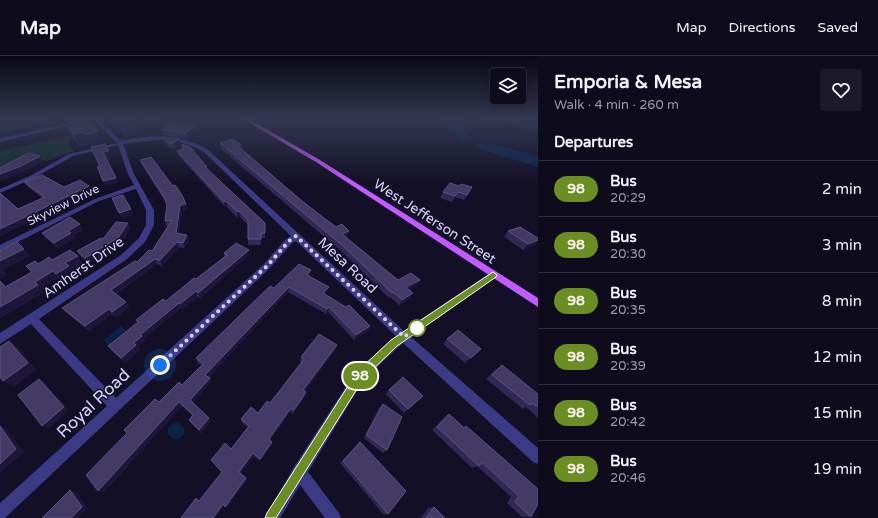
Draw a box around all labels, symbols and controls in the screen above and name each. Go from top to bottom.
text: Map [20,17,61,39]
text: Map [676,19,707,36]
text: Directions [729,19,796,36]
text: Saved [818,19,858,36]
map controls [490,68,526,104]
button: layers [490,68,526,104]
button: heart [820,69,862,111]
text: Emporia & Mesa [554,71,702,93]
text: Walk · 4 min · 260 m [554,97,679,113]
text: Departures [554,133,633,151]
text: Bus [610,172,637,190]
street label: West Jefferson Street [370,175,500,268]
text: 98 [567,180,585,197]
text: 2 min [822,180,862,198]
street label: Skyview Drive [25,181,102,229]
text: 20:29 [610,190,646,206]
text: Bus [610,228,637,246]
street label: Amherst Drive [39,233,127,302]
street label: Mesa Road [315,234,381,297]
text: 98 [567,236,585,253]
text: 3 min [822,236,862,254]
text: 20:30 [610,246,646,262]
text: Bus [610,284,637,302]
text: 98 [567,292,585,309]
text: 8 min [822,292,862,310]
text: 20:35 [610,302,646,318]
unlabelled marker [408,319,426,337]
text: Bus [610,340,637,358]
text: 98 [567,348,585,365]
text: 12 min [813,348,862,366]
your location [150,355,170,375]
text: 20:39 [610,358,646,374]
line badge: 98 [342,363,378,389]
street label: Royal Road [52,364,134,443]
text: 98 [351,367,369,384]
text: Bus [610,396,637,414]
text: 98 [567,404,585,421]
text: 15 min [813,404,862,422]
text: 20:42 [610,414,646,430]
text: Bus [610,452,637,470]
text: 98 [567,460,585,477]
text: 19 min [813,460,862,478]
text: 20:46 [610,470,646,486]

